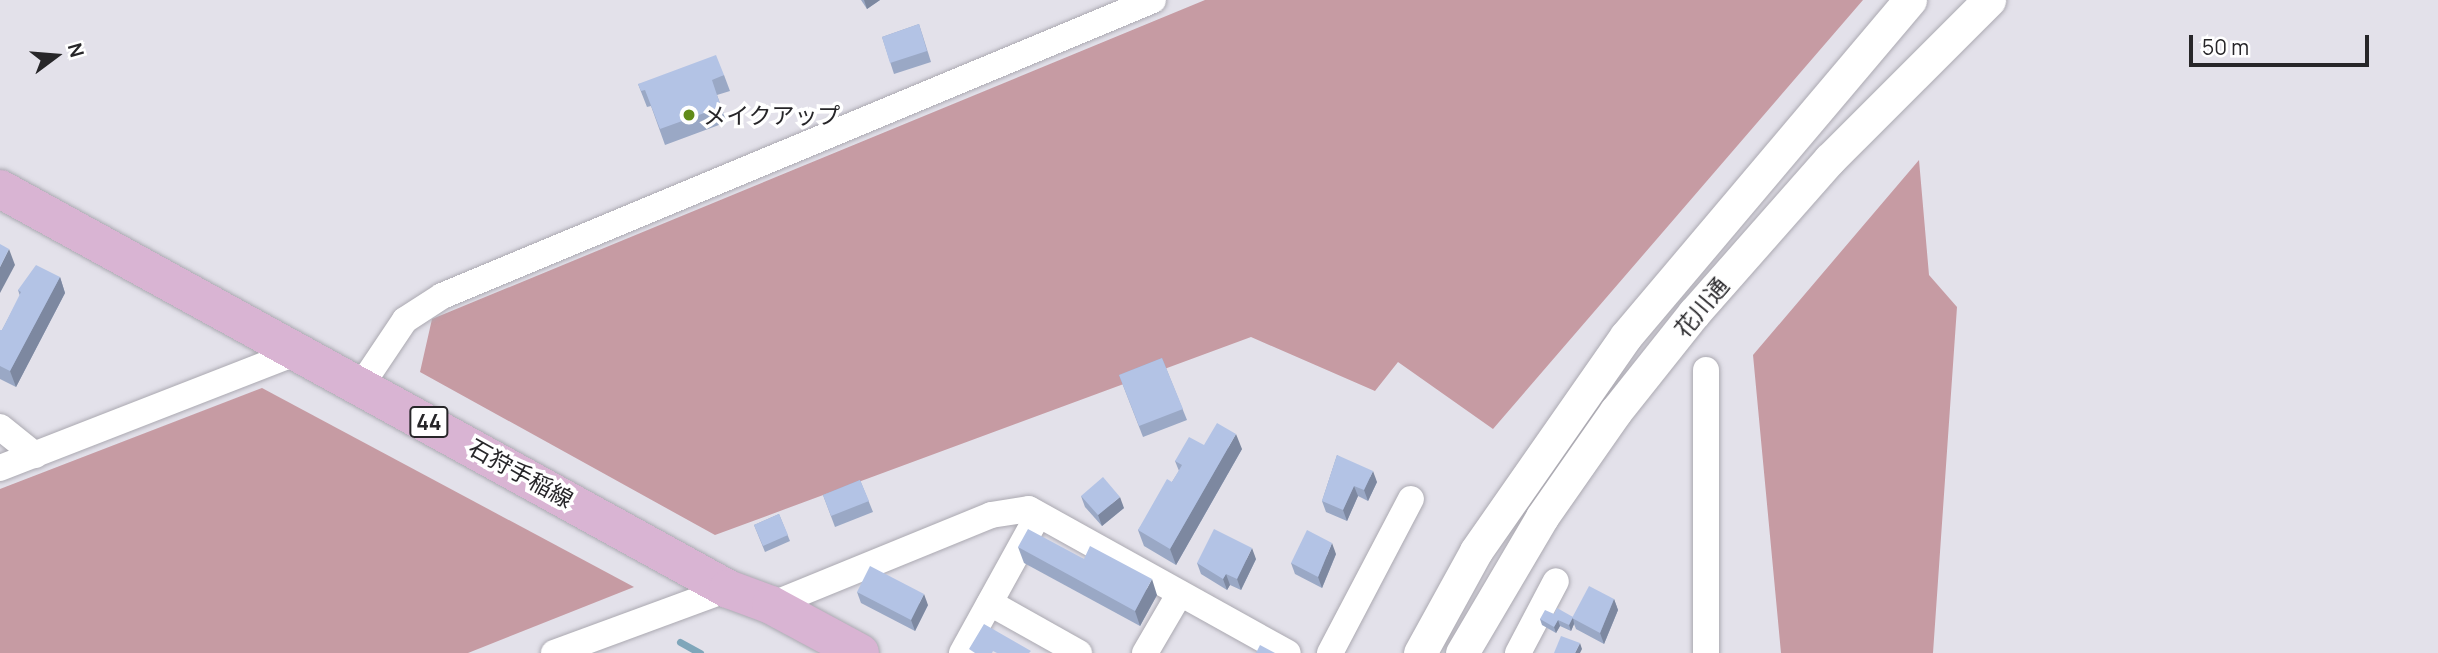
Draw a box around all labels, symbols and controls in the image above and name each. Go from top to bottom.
north arrow [21,21,91,91]
scale bar [2193,21,2373,65]
text: 50 m [2202,33,2249,61]
text: N [62,40,91,60]
place label: メイクアップ [703,101,841,129]
marker: メイクアップ [681,107,697,123]
street label: 花川通 [1668,272,1734,342]
road number: 44 [408,404,450,440]
street label: 石狩手稲線 [464,433,578,513]

